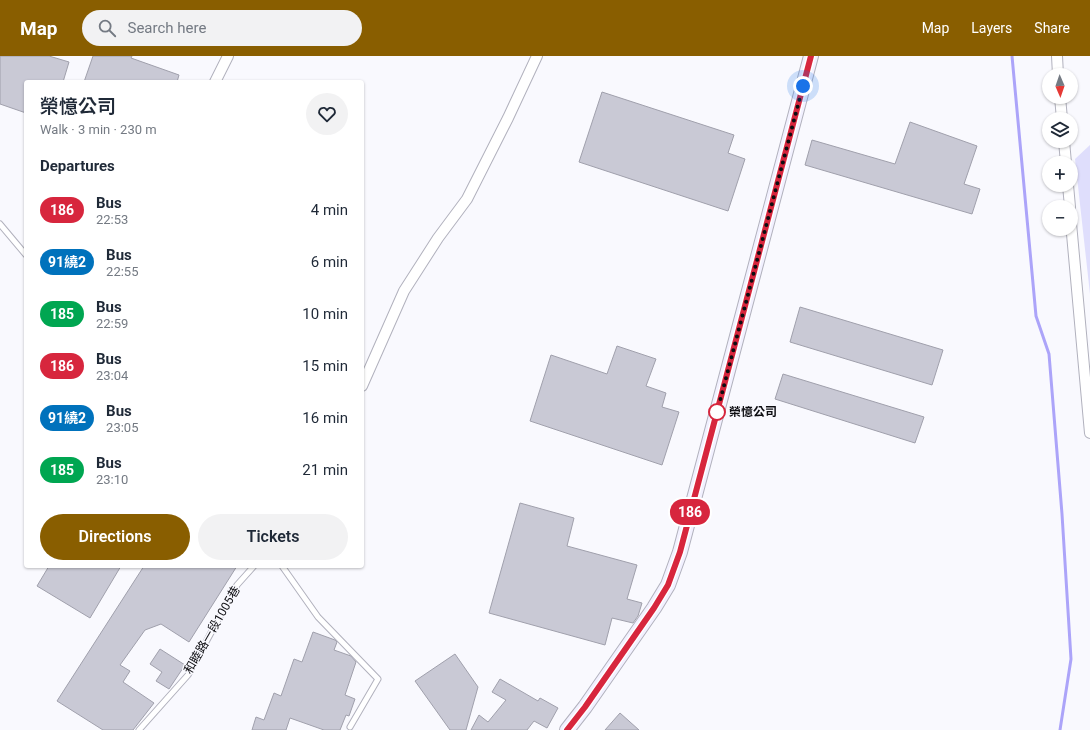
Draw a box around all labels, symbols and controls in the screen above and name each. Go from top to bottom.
search box [82,10,362,46]
text: Map [20,17,58,40]
icon: search [96,17,118,39]
text: Search here [128,19,206,37]
text: Map [922,20,949,36]
text: Layers [971,20,1012,36]
text: Share [1034,20,1070,36]
north arrow [1042,68,1078,104]
map controls [1042,68,1078,236]
your location [793,76,813,96]
button: heart [306,93,348,135]
text: 榮憶公司 [40,95,116,118]
button: layers [1042,112,1078,148]
text: Walk · 3 min · 230 m [40,122,157,137]
button: + [1042,156,1078,192]
text: Departures [40,157,115,175]
text: Bus [96,194,122,212]
button: − [1042,200,1078,236]
text: 4 min [311,201,348,219]
text: 186 [50,202,74,218]
text: 22:53 [96,212,128,227]
text: Bus [106,246,132,264]
text: 6 min [311,253,348,271]
text: 91繞2 [48,254,86,270]
text: 22:55 [106,264,138,279]
text: Bus [96,298,122,316]
text: 10 min [302,305,348,323]
text: 185 [50,306,74,322]
text: 22:59 [96,316,128,331]
text: Bus [96,350,122,368]
text: 15 min [302,357,348,375]
text: 186 [50,358,74,374]
text: 23:04 [96,368,128,383]
text: Bus [106,402,132,420]
marker: 榮憶公司 [708,403,726,421]
place label: 榮憶公司 [729,405,777,419]
text: 16 min [302,409,348,427]
text: 91繞2 [48,410,86,426]
text: 23:05 [106,420,138,435]
text: Bus [96,454,122,472]
text: 21 min [302,461,348,479]
text: 185 [50,462,74,478]
text: 23:10 [96,472,128,487]
line badge: 186 [667,499,713,525]
text: 186 [678,504,702,520]
button: Directions [40,514,190,560]
button: Tickets [198,514,348,560]
street label: 和睦路一段1005巷 [181,584,243,676]

